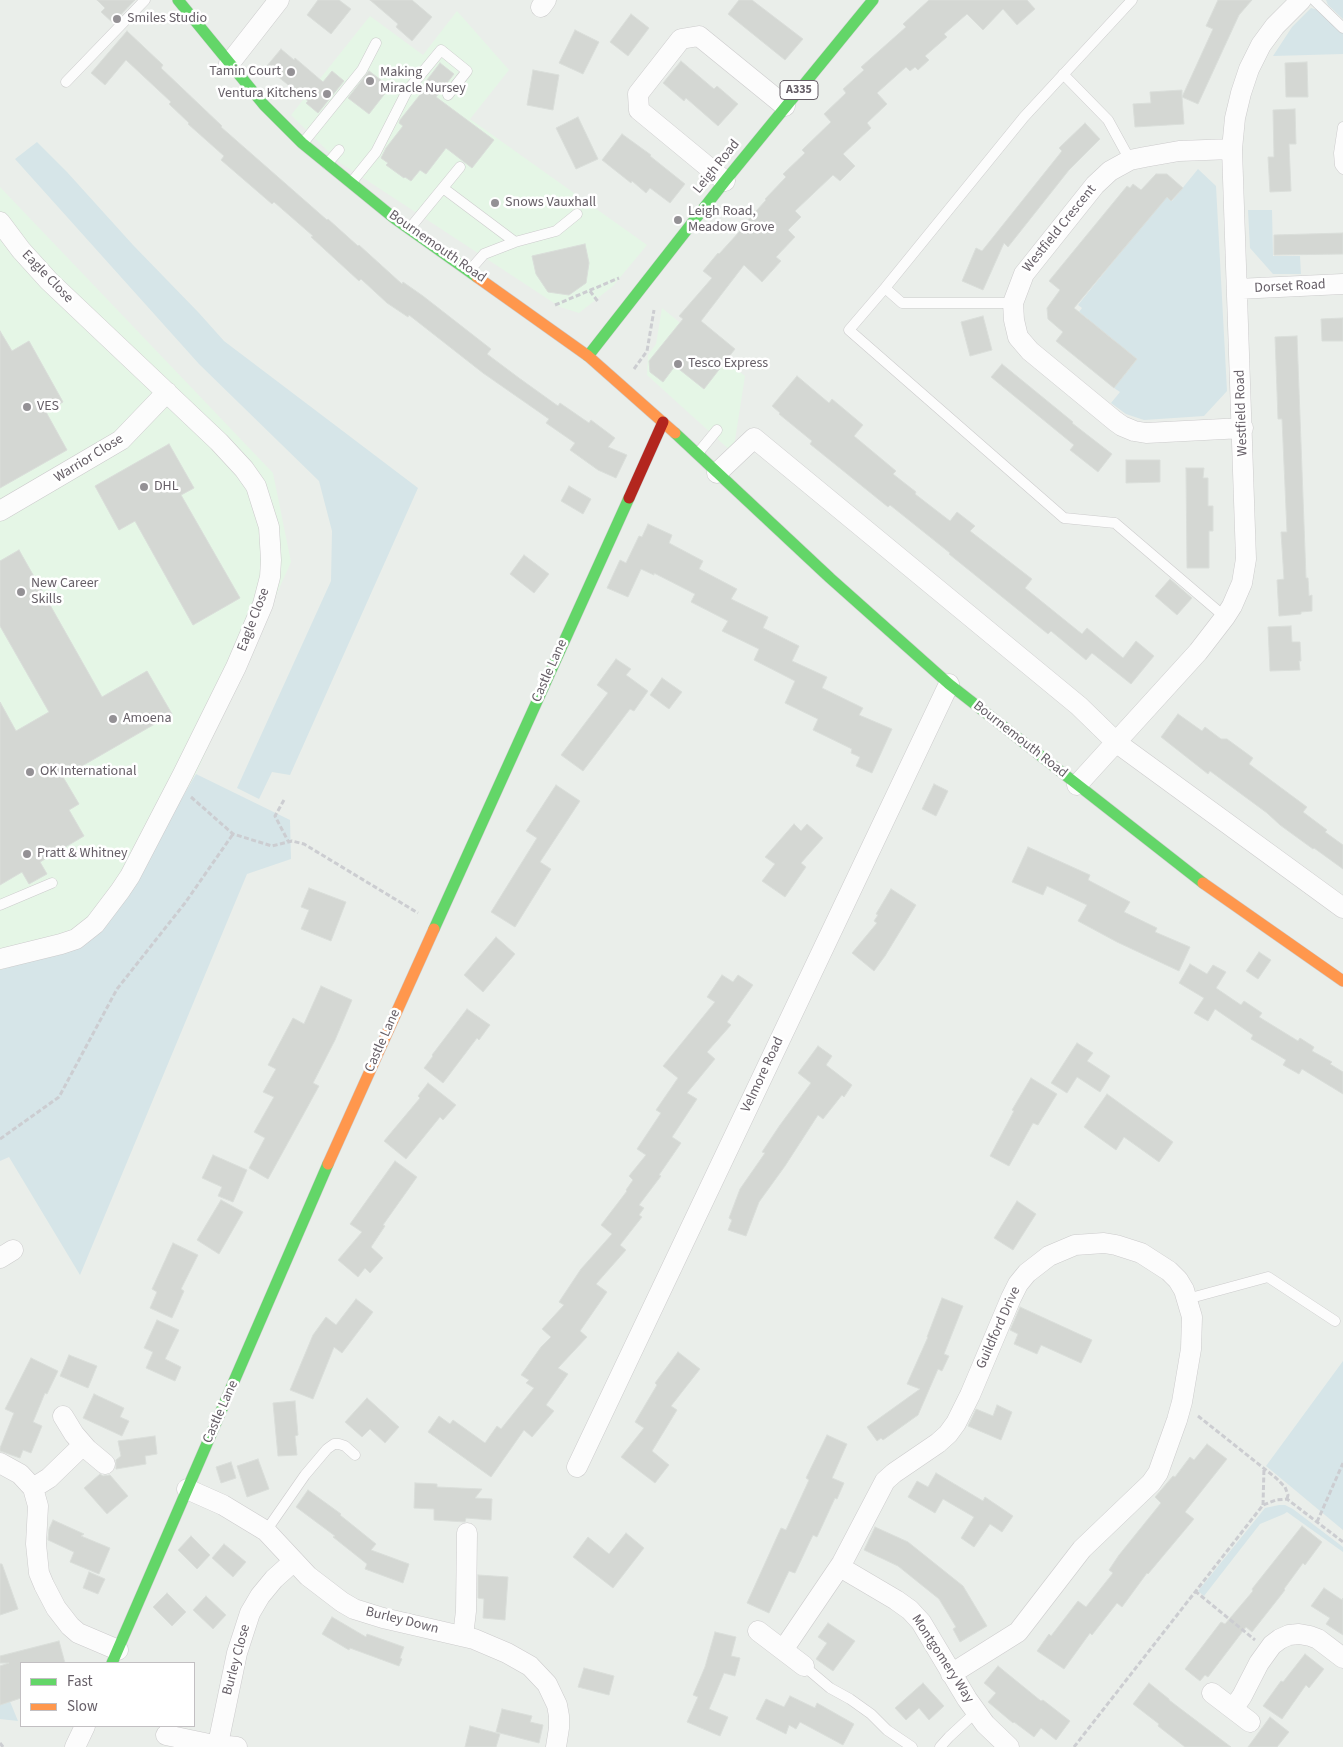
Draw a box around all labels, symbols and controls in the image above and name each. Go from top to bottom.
place label: Smiles Studio [127,11,207,27]
marker: Smiles Studio [111,13,123,25]
place label: Tamin Court [209,64,281,80]
place label: Making Miracle Nursey [380,65,466,98]
marker: Tamin Court [285,66,297,78]
marker: Making Miracle Nursey [364,75,376,87]
road number: A335 [780,80,818,100]
place label: Ventura Kitchens [218,86,317,102]
marker: Ventura Kitchens [321,88,333,100]
street label: Leigh Road [690,137,744,197]
street label: Westfield Crescent [1020,182,1100,276]
place label: Snows Vauxhall [505,195,596,211]
marker: Snows Vauxhall [489,197,501,209]
place label: Leigh Road, Meadow Grove [688,204,774,236]
street label: Bournemouth Road [385,207,489,287]
marker: Leigh Road, Meadow Grove [672,214,684,226]
street label: Eagle Close [18,247,76,307]
street label: Dorset Road [1254,277,1326,297]
place label: Tesco Express [688,356,768,372]
marker: Tesco Express [672,358,684,370]
street label: Westfield Road [1232,369,1252,457]
place label: VES [37,399,59,415]
marker: VES [21,401,33,413]
street label: Warrior Close [51,431,127,487]
place label: DHL [154,479,179,495]
marker: DHL [138,481,150,493]
place label: New Career Skills [31,576,98,608]
marker: New Career Skills [15,586,27,598]
street label: Eagle Close [234,586,274,654]
street label: Castle Lane [529,637,571,705]
street label: Bournemouth Road [970,698,1070,782]
place label: Amoena [123,711,171,727]
marker: Amoena [107,713,119,725]
place label: OK International [40,764,136,780]
marker: OK International [24,766,36,778]
place label: Pratt & Whitney [37,846,128,862]
marker: Pratt & Whitney [21,848,33,860]
street label: Castle Lane [362,1007,404,1075]
street label: Velmore Road [738,1035,788,1115]
street label: Guildford Drive [973,1284,1025,1372]
street label: Castle Lane [200,1378,242,1446]
street label: Burley Down [364,1604,440,1638]
street label: Montgomery Way [907,1612,977,1706]
street label: Burley Close [219,1623,255,1697]
legend [20,1662,195,1727]
text: Fast [67,1671,93,1692]
text: Slow [67,1696,98,1717]

